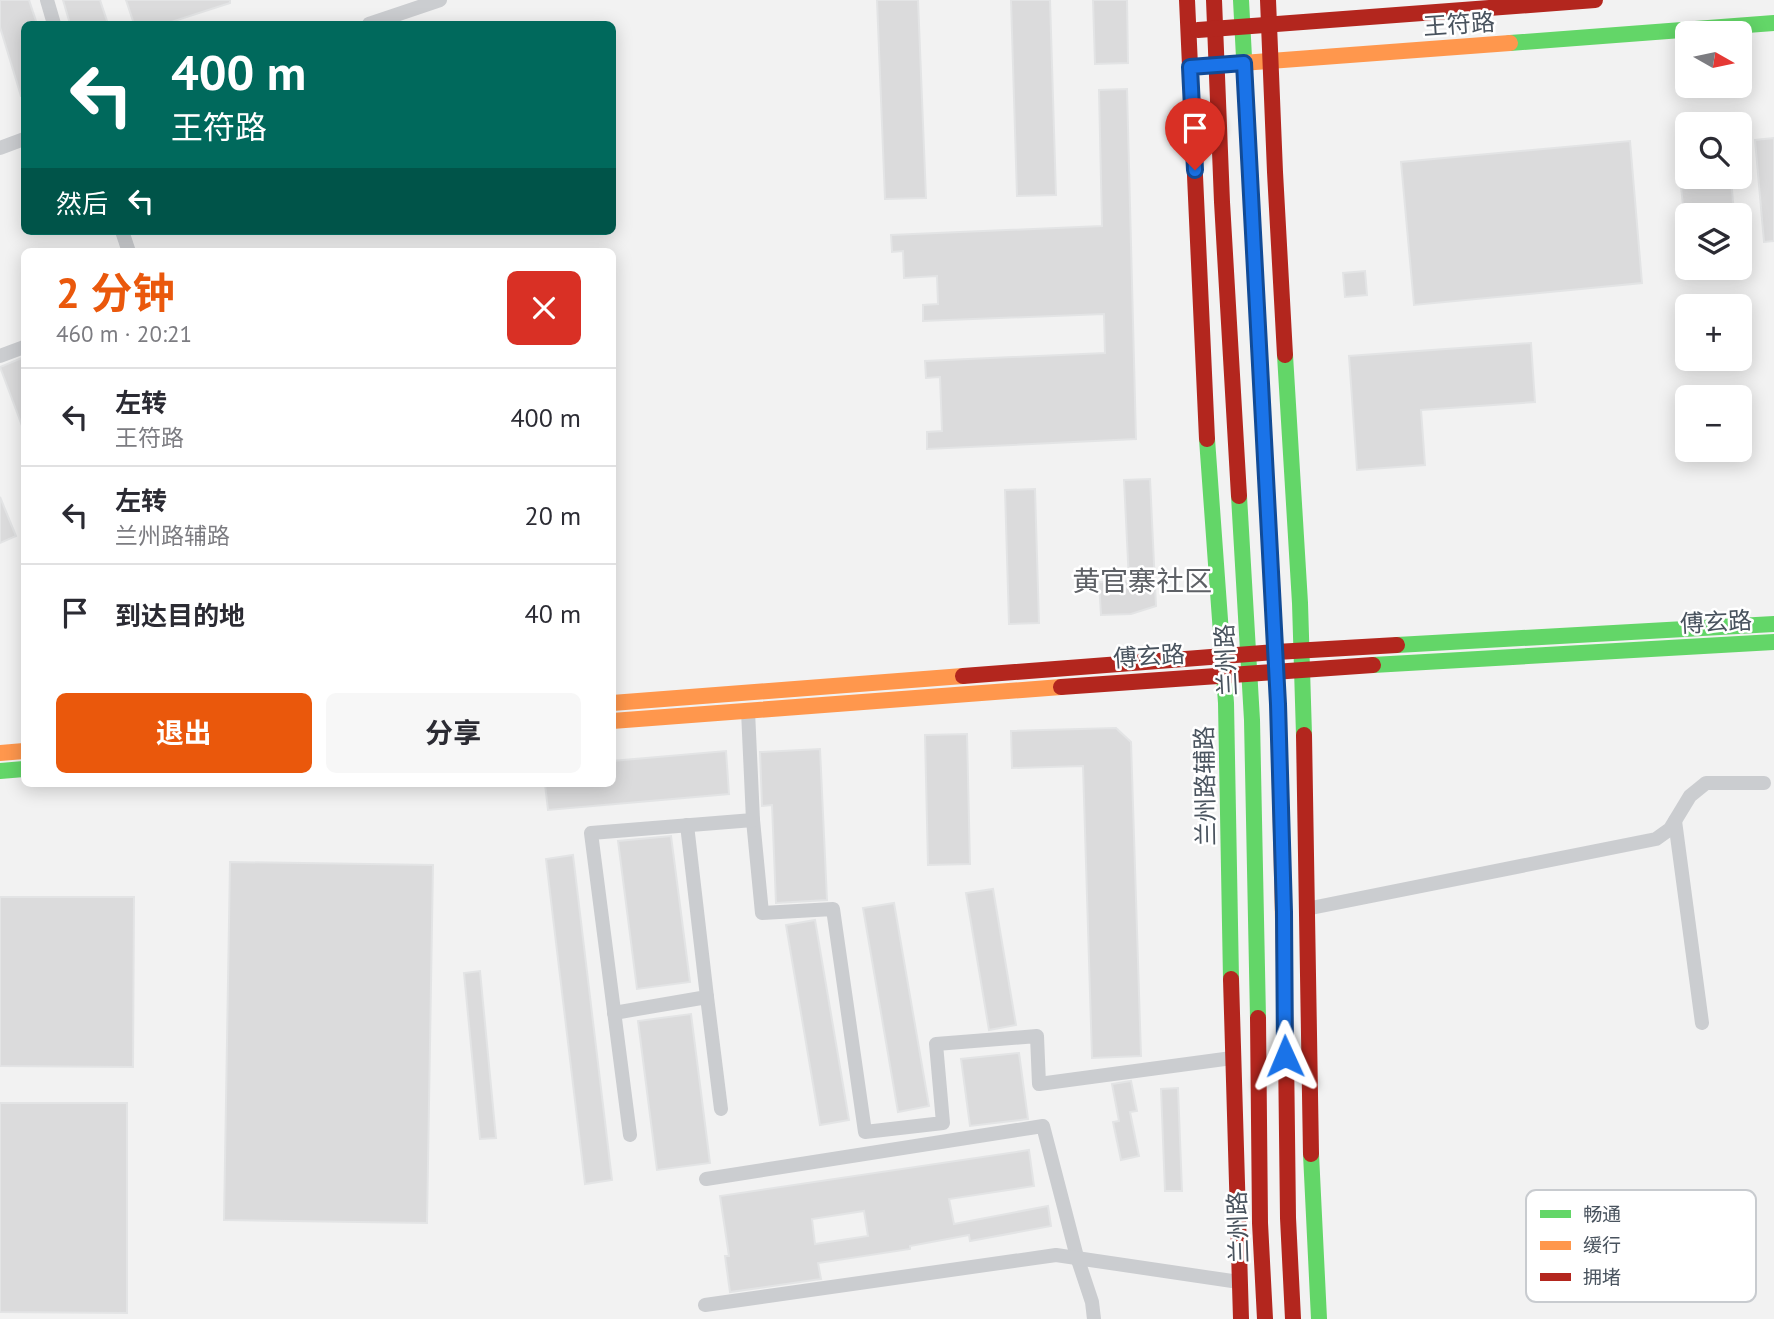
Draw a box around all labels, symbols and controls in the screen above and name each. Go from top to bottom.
street label: 王符路 [1422,6,1496,42]
north arrow [1675,21,1752,98]
map controls [1675,21,1752,462]
text: 400 m [171,40,306,104]
icon: left [56,49,147,140]
pin [1165,98,1225,170]
text: 王符路 [171,106,267,148]
icon: arrive [1176,109,1214,147]
button: search [1675,112,1752,189]
icon: left [122,182,160,220]
text: 然后 [56,187,108,220]
button: layers [1675,203,1752,280]
text: 2 分钟 [56,265,174,320]
button: close [507,271,581,345]
button: + [1675,294,1752,371]
text: 460 m · 20:21 [56,319,192,348]
button: − [1675,385,1752,462]
text: 左转 [115,386,167,419]
icon: left [56,398,94,436]
text: 400 m [510,401,581,434]
text: 王符路 [115,423,184,452]
text: 左转 [115,484,167,517]
icon: left [56,496,94,534]
text: 20 m [525,499,581,532]
text: 兰州路辅路 [115,521,230,550]
district label: 黄官寨社区 [1072,562,1212,599]
icon: arrive [56,594,94,632]
text: 40 m [525,597,581,630]
text: 到达目的地 [115,599,245,632]
street label: 傅玄路 [1679,605,1753,639]
street label: 兰州路 [1209,623,1243,697]
street label: 傅玄路 [1112,638,1186,674]
button: 退出 [56,693,312,773]
button: 分享 [326,693,581,773]
street label: 兰州路辅路 [1188,726,1222,846]
position arrow [1248,1019,1322,1093]
street label: 兰州路 [1221,1190,1255,1264]
legend [1526,1190,1756,1302]
text: 畅通 [1583,1202,1621,1226]
text: 缓行 [1583,1233,1621,1257]
text: 拥堵 [1583,1265,1621,1289]

